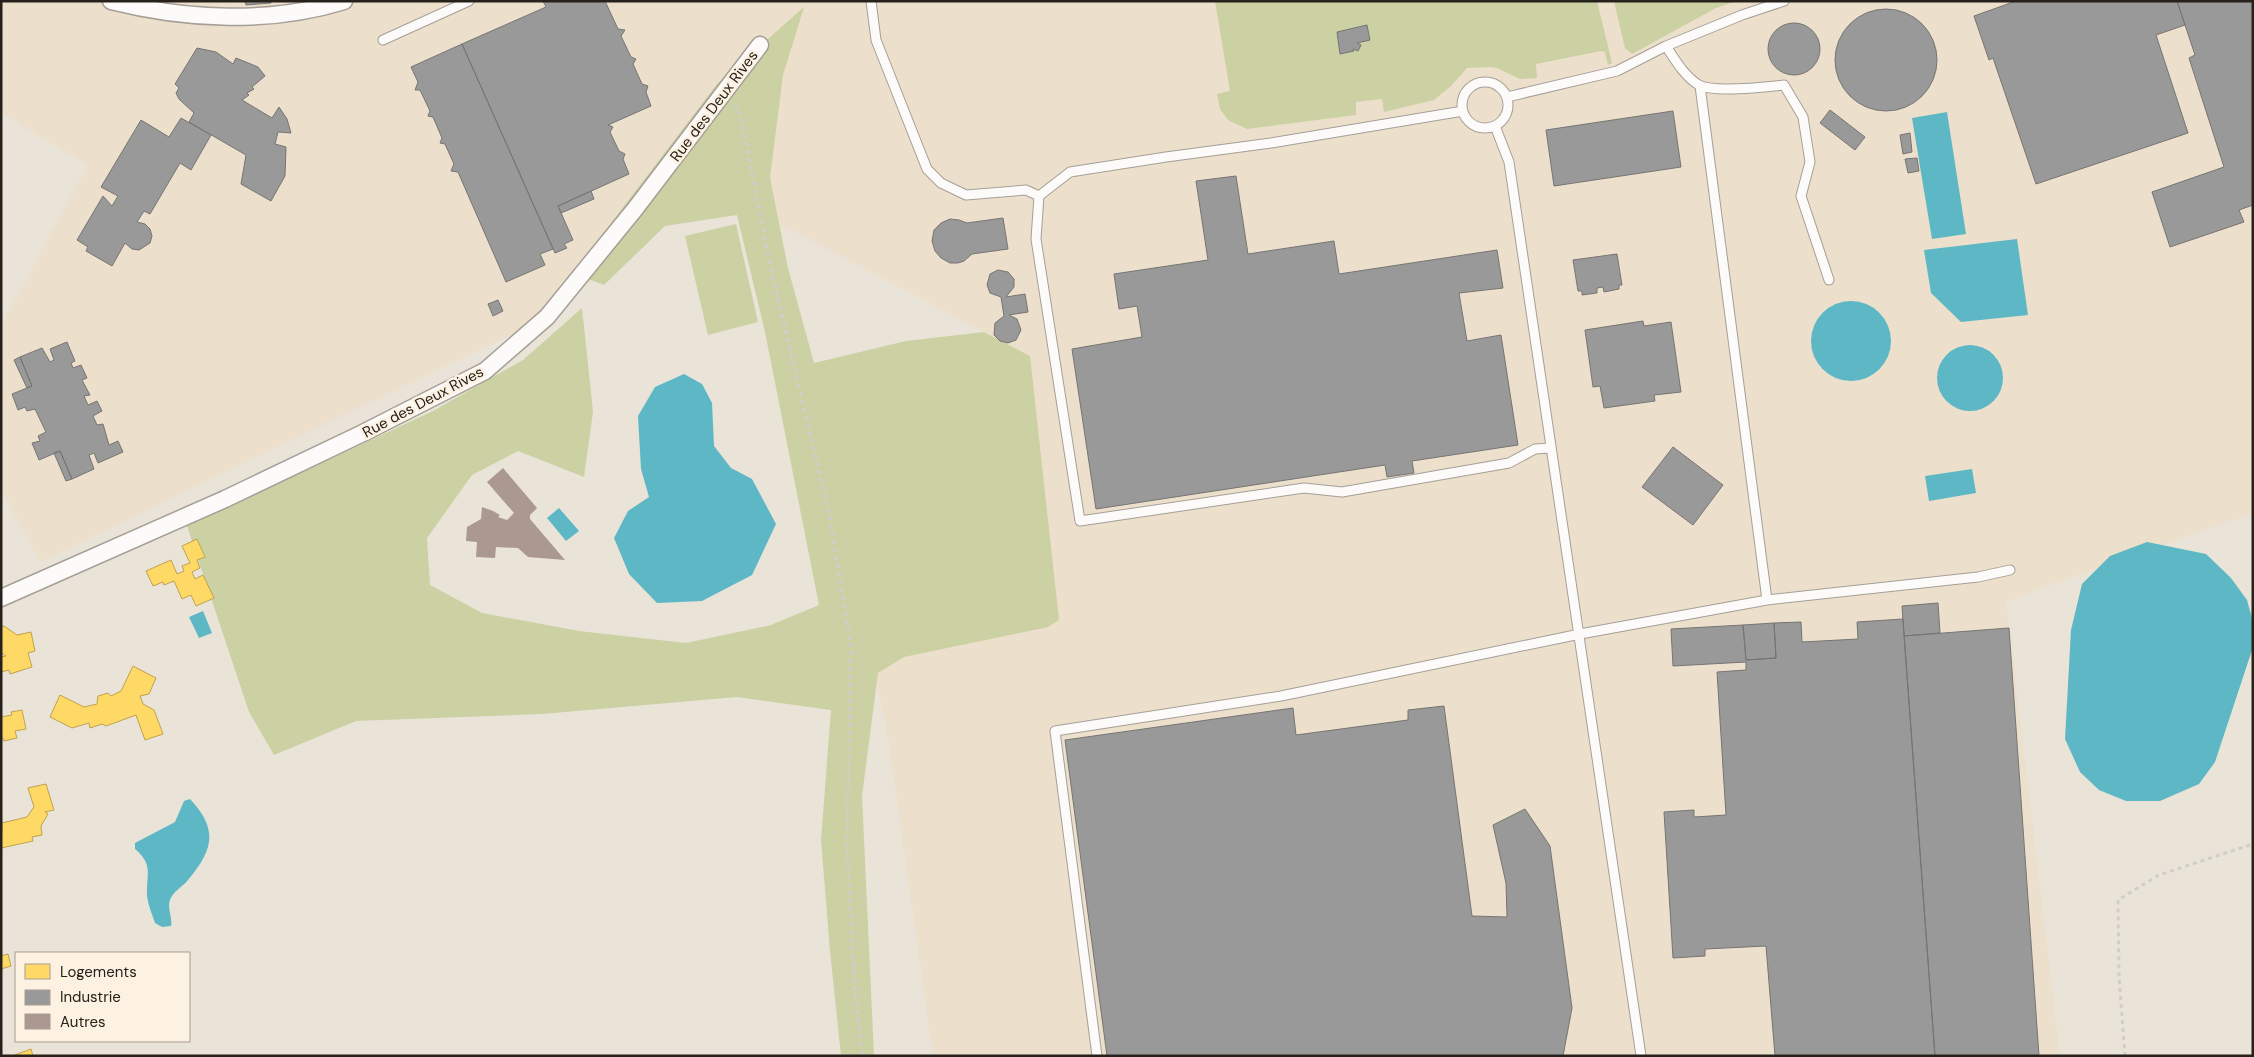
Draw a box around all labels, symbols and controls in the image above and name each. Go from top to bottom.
street label: Rue des Deux Rives [666,46,762,166]
street label: Rue des Deux Rives [359,362,487,442]
legend [15,952,190,1042]
text: Logements [60,962,137,982]
text: Industrie [60,987,121,1007]
text: Autres [60,1012,106,1032]

